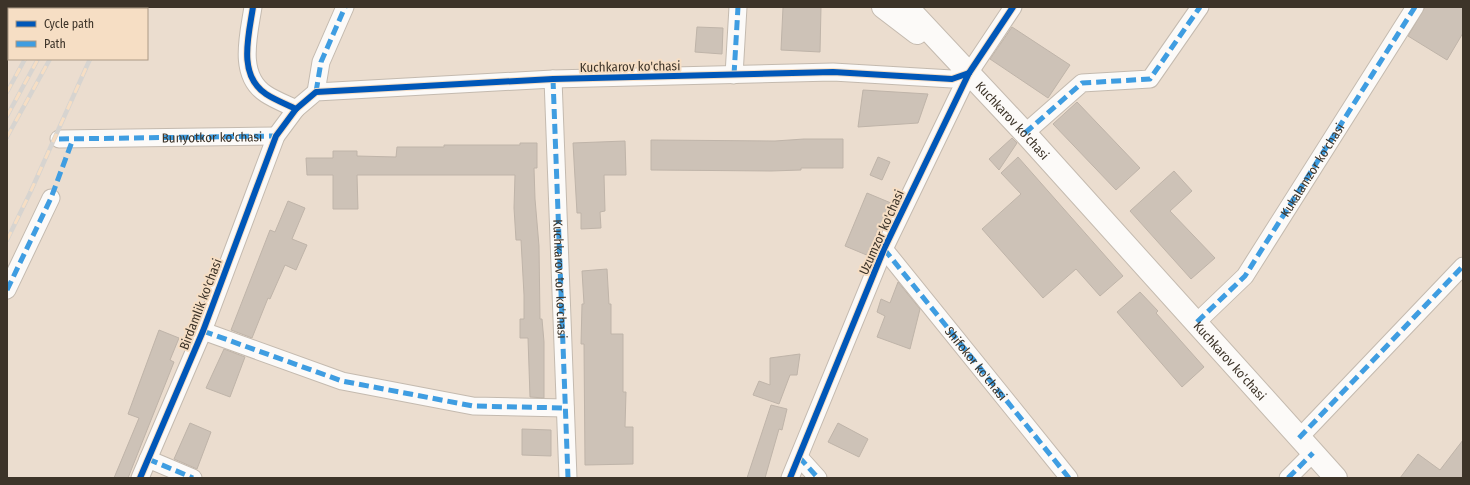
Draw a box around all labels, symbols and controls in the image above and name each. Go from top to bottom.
legend [8,8,148,60]
text: Cycle path [44,17,94,31]
text: Path [44,37,66,51]
street label: Kuchkarov ko'chasi [580,58,680,75]
street label: Kuchkarov ko'chasi [973,79,1052,163]
street label: Kukalamzor ko'chasi [1277,121,1348,220]
street label: Bunyotkor ko'chasi [162,129,262,146]
street label: Uzumzor ko'chasi [856,187,907,277]
street label: Kuchkarov tor ko'chasi [550,219,570,339]
street label: Birdamlik ko'chasi [176,256,225,352]
street label: Kuchkarov ko'chasi [1190,318,1269,403]
street label: Shifokor ko'chasi [942,324,1010,404]

